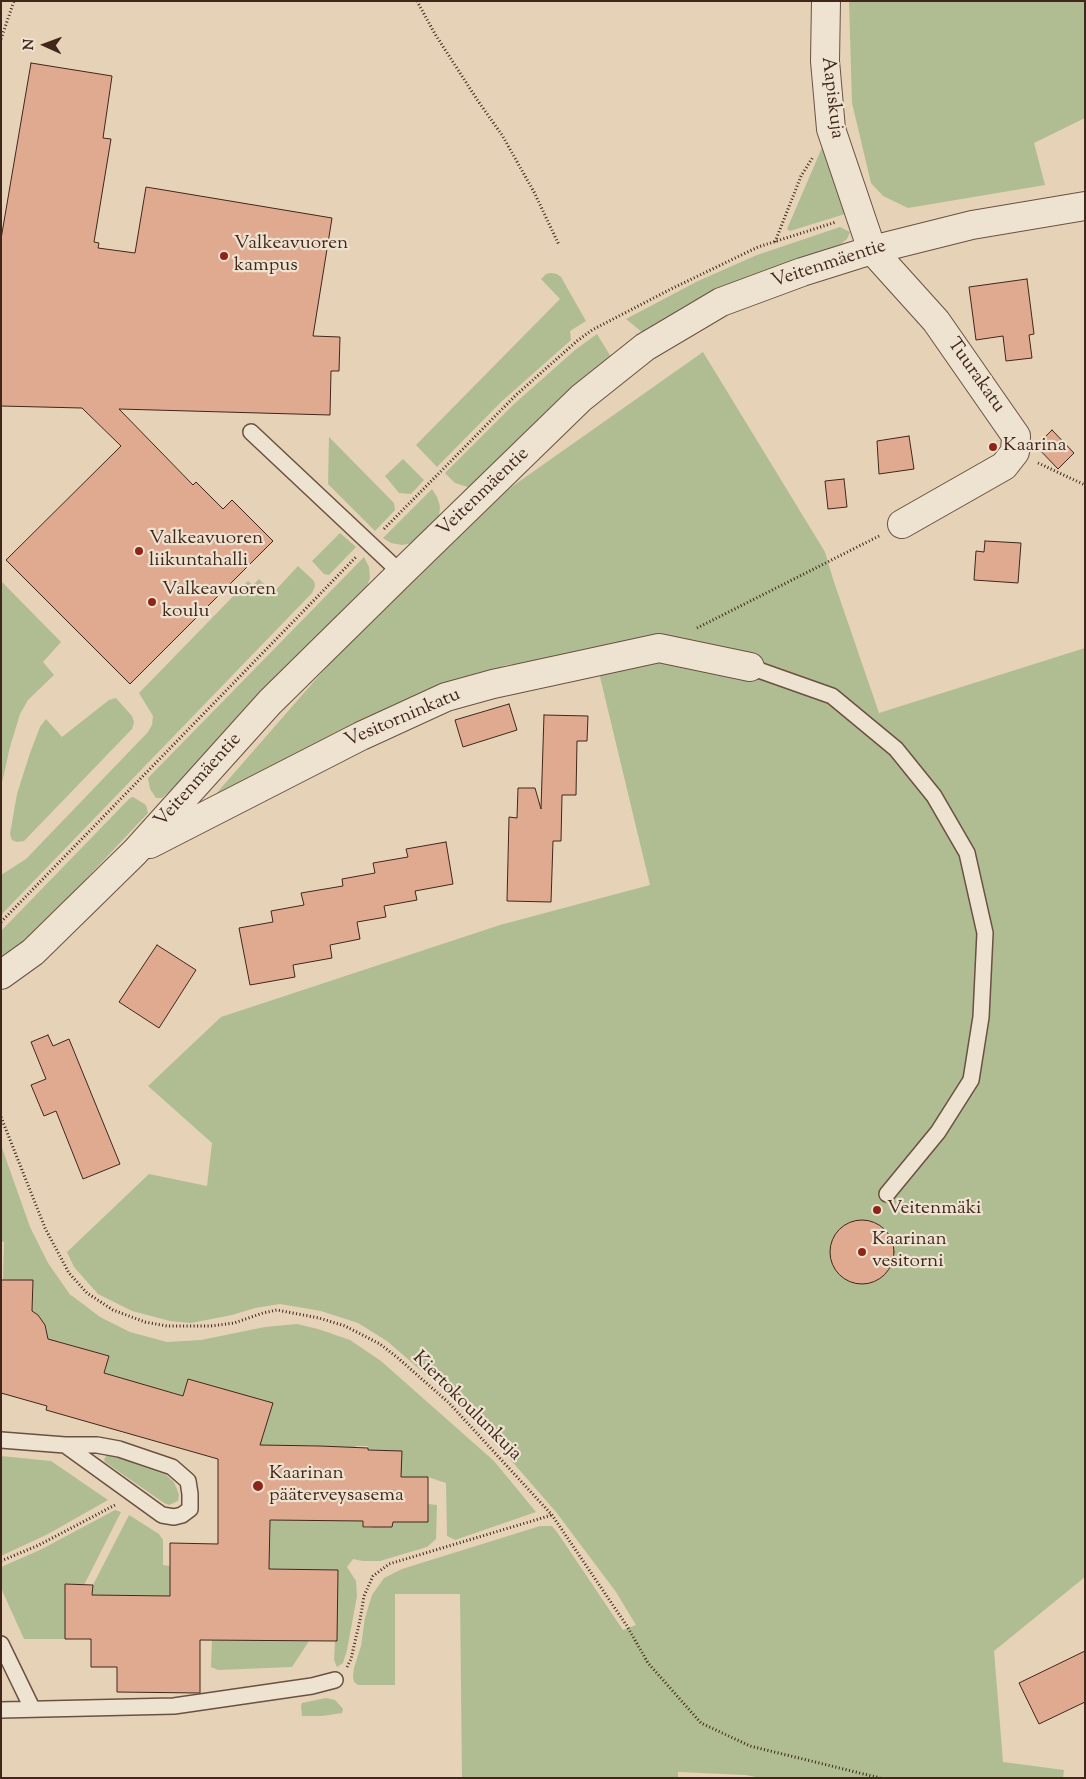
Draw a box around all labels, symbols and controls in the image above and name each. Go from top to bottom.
north arrow [20,20,70,70]
text: N [20,39,40,50]
street label: Aapiskuja [815,56,847,140]
place label: Valkeavuoren kampus [234,234,348,278]
street label: Veitenmäentie [769,236,889,294]
marker: Valkeavuoren kampus [218,250,230,262]
street label: Tuurakatu [941,334,1009,418]
place label: Kaarina [1003,436,1067,458]
marker: Kaarina [987,441,999,453]
street label: Veitenmäentie [433,443,535,543]
place label: Valkeavuoren liikuntahalli [149,529,263,573]
marker: Valkeavuoren liikuntahalli [133,545,145,557]
place label: Valkeavuoren koulu [162,580,276,624]
marker: Valkeavuoren koulu [146,596,158,608]
street label: Vesitorninkatu [342,684,464,754]
street label: Veitenmäentie [151,729,247,833]
place label: Veitenmäki [887,1199,981,1221]
marker: Veitenmäki [871,1204,883,1216]
place label: Kaarinan vesitorni [872,1230,947,1274]
marker: Kaarinan vesitorni [856,1246,868,1258]
street label: Kiertokoulunkuja [407,1348,525,1466]
place label: Kaarinan pääterveysasema [269,1464,404,1508]
marker: Kaarinan pääterveysasema [251,1479,265,1493]

